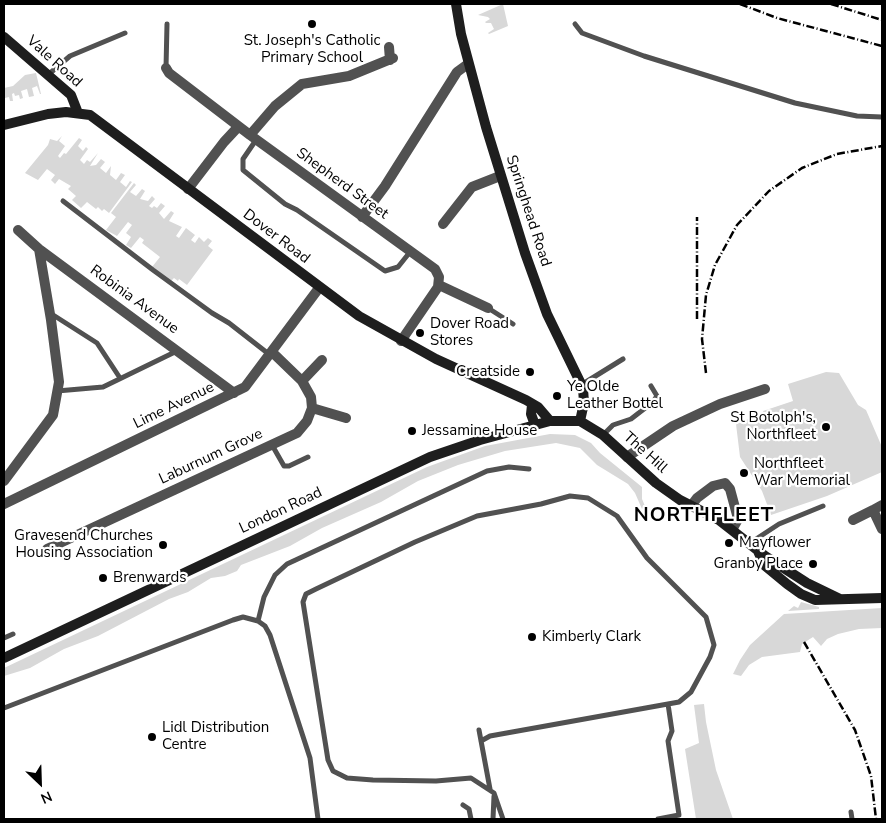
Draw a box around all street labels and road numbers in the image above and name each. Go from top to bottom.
street label: Vale Road [23,32,85,92]
street label: Shepherd Street [292,144,392,224]
street label: Springhead Road [502,153,554,269]
street label: Dover Road [239,206,313,268]
street label: Robinia Avenue [86,262,182,338]
street label: Lime Avenue [131,379,217,433]
street label: Laburnum Grove [156,425,266,489]
street label: The Hill [619,429,671,477]
street label: London Road [237,484,325,538]

